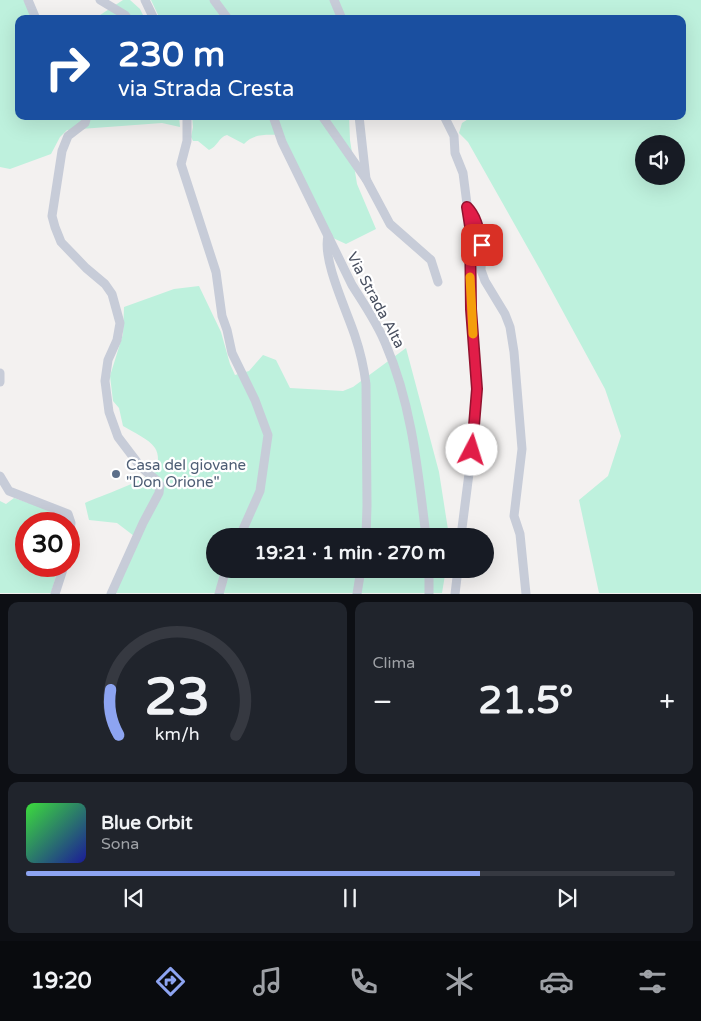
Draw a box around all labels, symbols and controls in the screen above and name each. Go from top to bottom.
text: 230 m [118,34,225,76]
icon: right [35,35,100,100]
text: via Strada Cresta [118,76,294,102]
map controls [635,135,685,185]
button: sound [635,135,685,185]
pin [461,224,503,266]
icon: arrive [468,231,496,259]
street label: Via Strada Alta [343,249,409,351]
position arrow [445,423,497,475]
place label: Casa del giovane "Don Orione" [126,456,246,491]
marker: Casa del giovane "Don Orione" [110,468,122,480]
speed limit sign: 30 [15,512,80,577]
text: 19:21 · 1 min · 270 m [254,542,446,564]
text: Clima [373,653,415,673]
text: 23 [145,666,210,729]
text: 21.5° [478,678,573,724]
text: − [373,685,392,719]
text: + [659,685,675,719]
text: km/h [155,724,200,745]
text: Blue Orbit [101,812,193,834]
text: Sona [101,834,139,854]
icon: previous [120,884,148,912]
icon: pause [336,884,364,912]
icon: next [553,884,581,912]
icon: directions [153,964,188,999]
icon: music [250,964,285,999]
icon: phone [346,964,381,999]
icon: climate [442,964,477,999]
icon: car [539,964,574,999]
icon: filters [635,964,670,999]
text: 19:20 [31,968,92,994]

